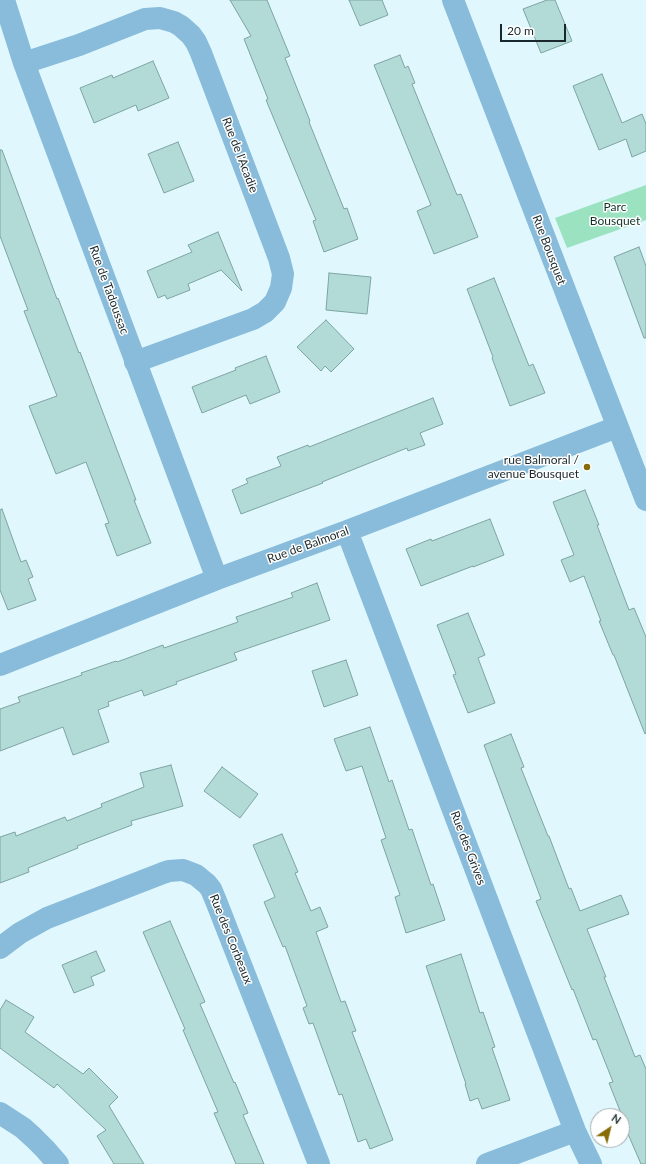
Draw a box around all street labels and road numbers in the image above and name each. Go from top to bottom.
street label: Rue de l'Acadie [219,115,261,195]
street label: Rue Bousquet [529,213,569,287]
street label: Rue de Tadoussac [86,244,132,336]
street label: Rue de Balmoral [265,524,351,566]
street label: Rue des Grives [447,809,489,887]
street label: Rue des Corbeaux [206,892,256,986]

